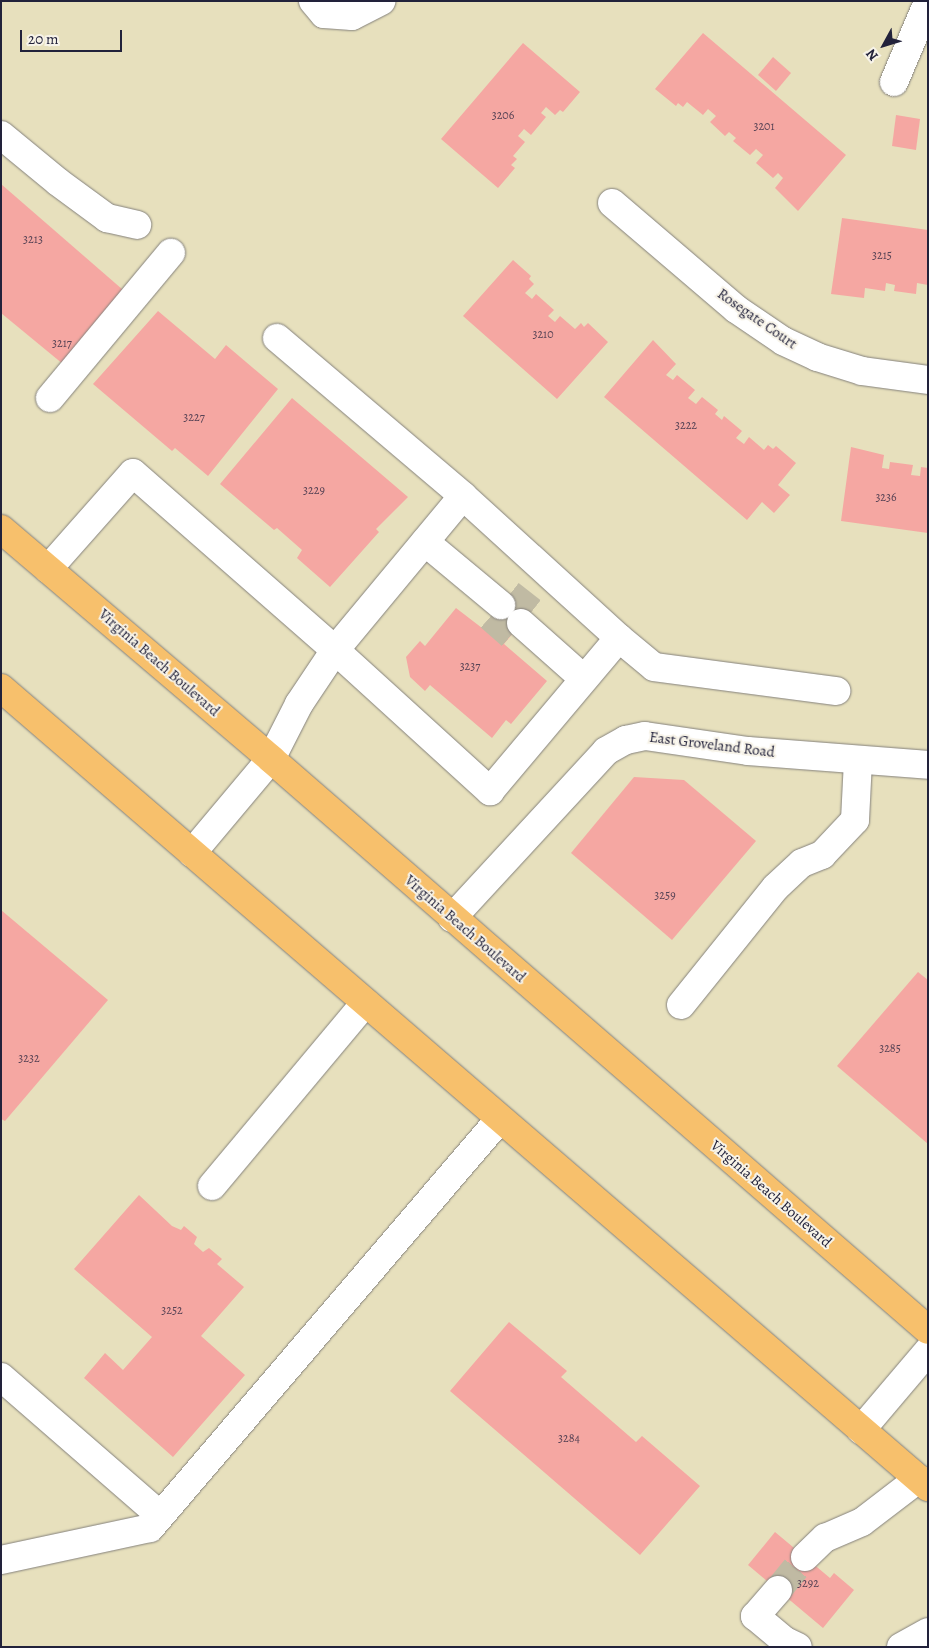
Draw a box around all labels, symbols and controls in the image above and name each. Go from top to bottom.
scale bar [22,20,125,52]
north arrow [859,20,909,70]
text: 20 m [28,29,59,49]
text: N [861,45,883,65]
house number: 3206 [492,109,514,123]
house number: 3201 [753,120,775,134]
house number: 3213 [23,233,43,247]
house number: 3215 [872,249,892,263]
street label: Rosegate Court [714,285,800,353]
house number: 3210 [532,328,554,342]
house number: 3217 [52,337,72,351]
house number: 3227 [183,411,205,425]
house number: 3222 [675,419,697,433]
house number: 3229 [303,484,325,498]
house number: 3236 [875,491,897,505]
street label: Virginia Beach Boulevard [95,606,223,720]
house number: 3237 [460,660,480,674]
street label: East Groveland Road [648,728,776,762]
street label: Virginia Beach Boulevard [401,872,529,986]
house number: 3259 [654,889,676,903]
house number: 3285 [879,1042,901,1056]
house number: 3232 [18,1052,40,1066]
street label: Virginia Beach Boulevard [707,1137,835,1251]
house number: 3252 [161,1304,183,1318]
house number: 3284 [558,1432,580,1446]
house number: 3292 [797,1577,819,1591]

